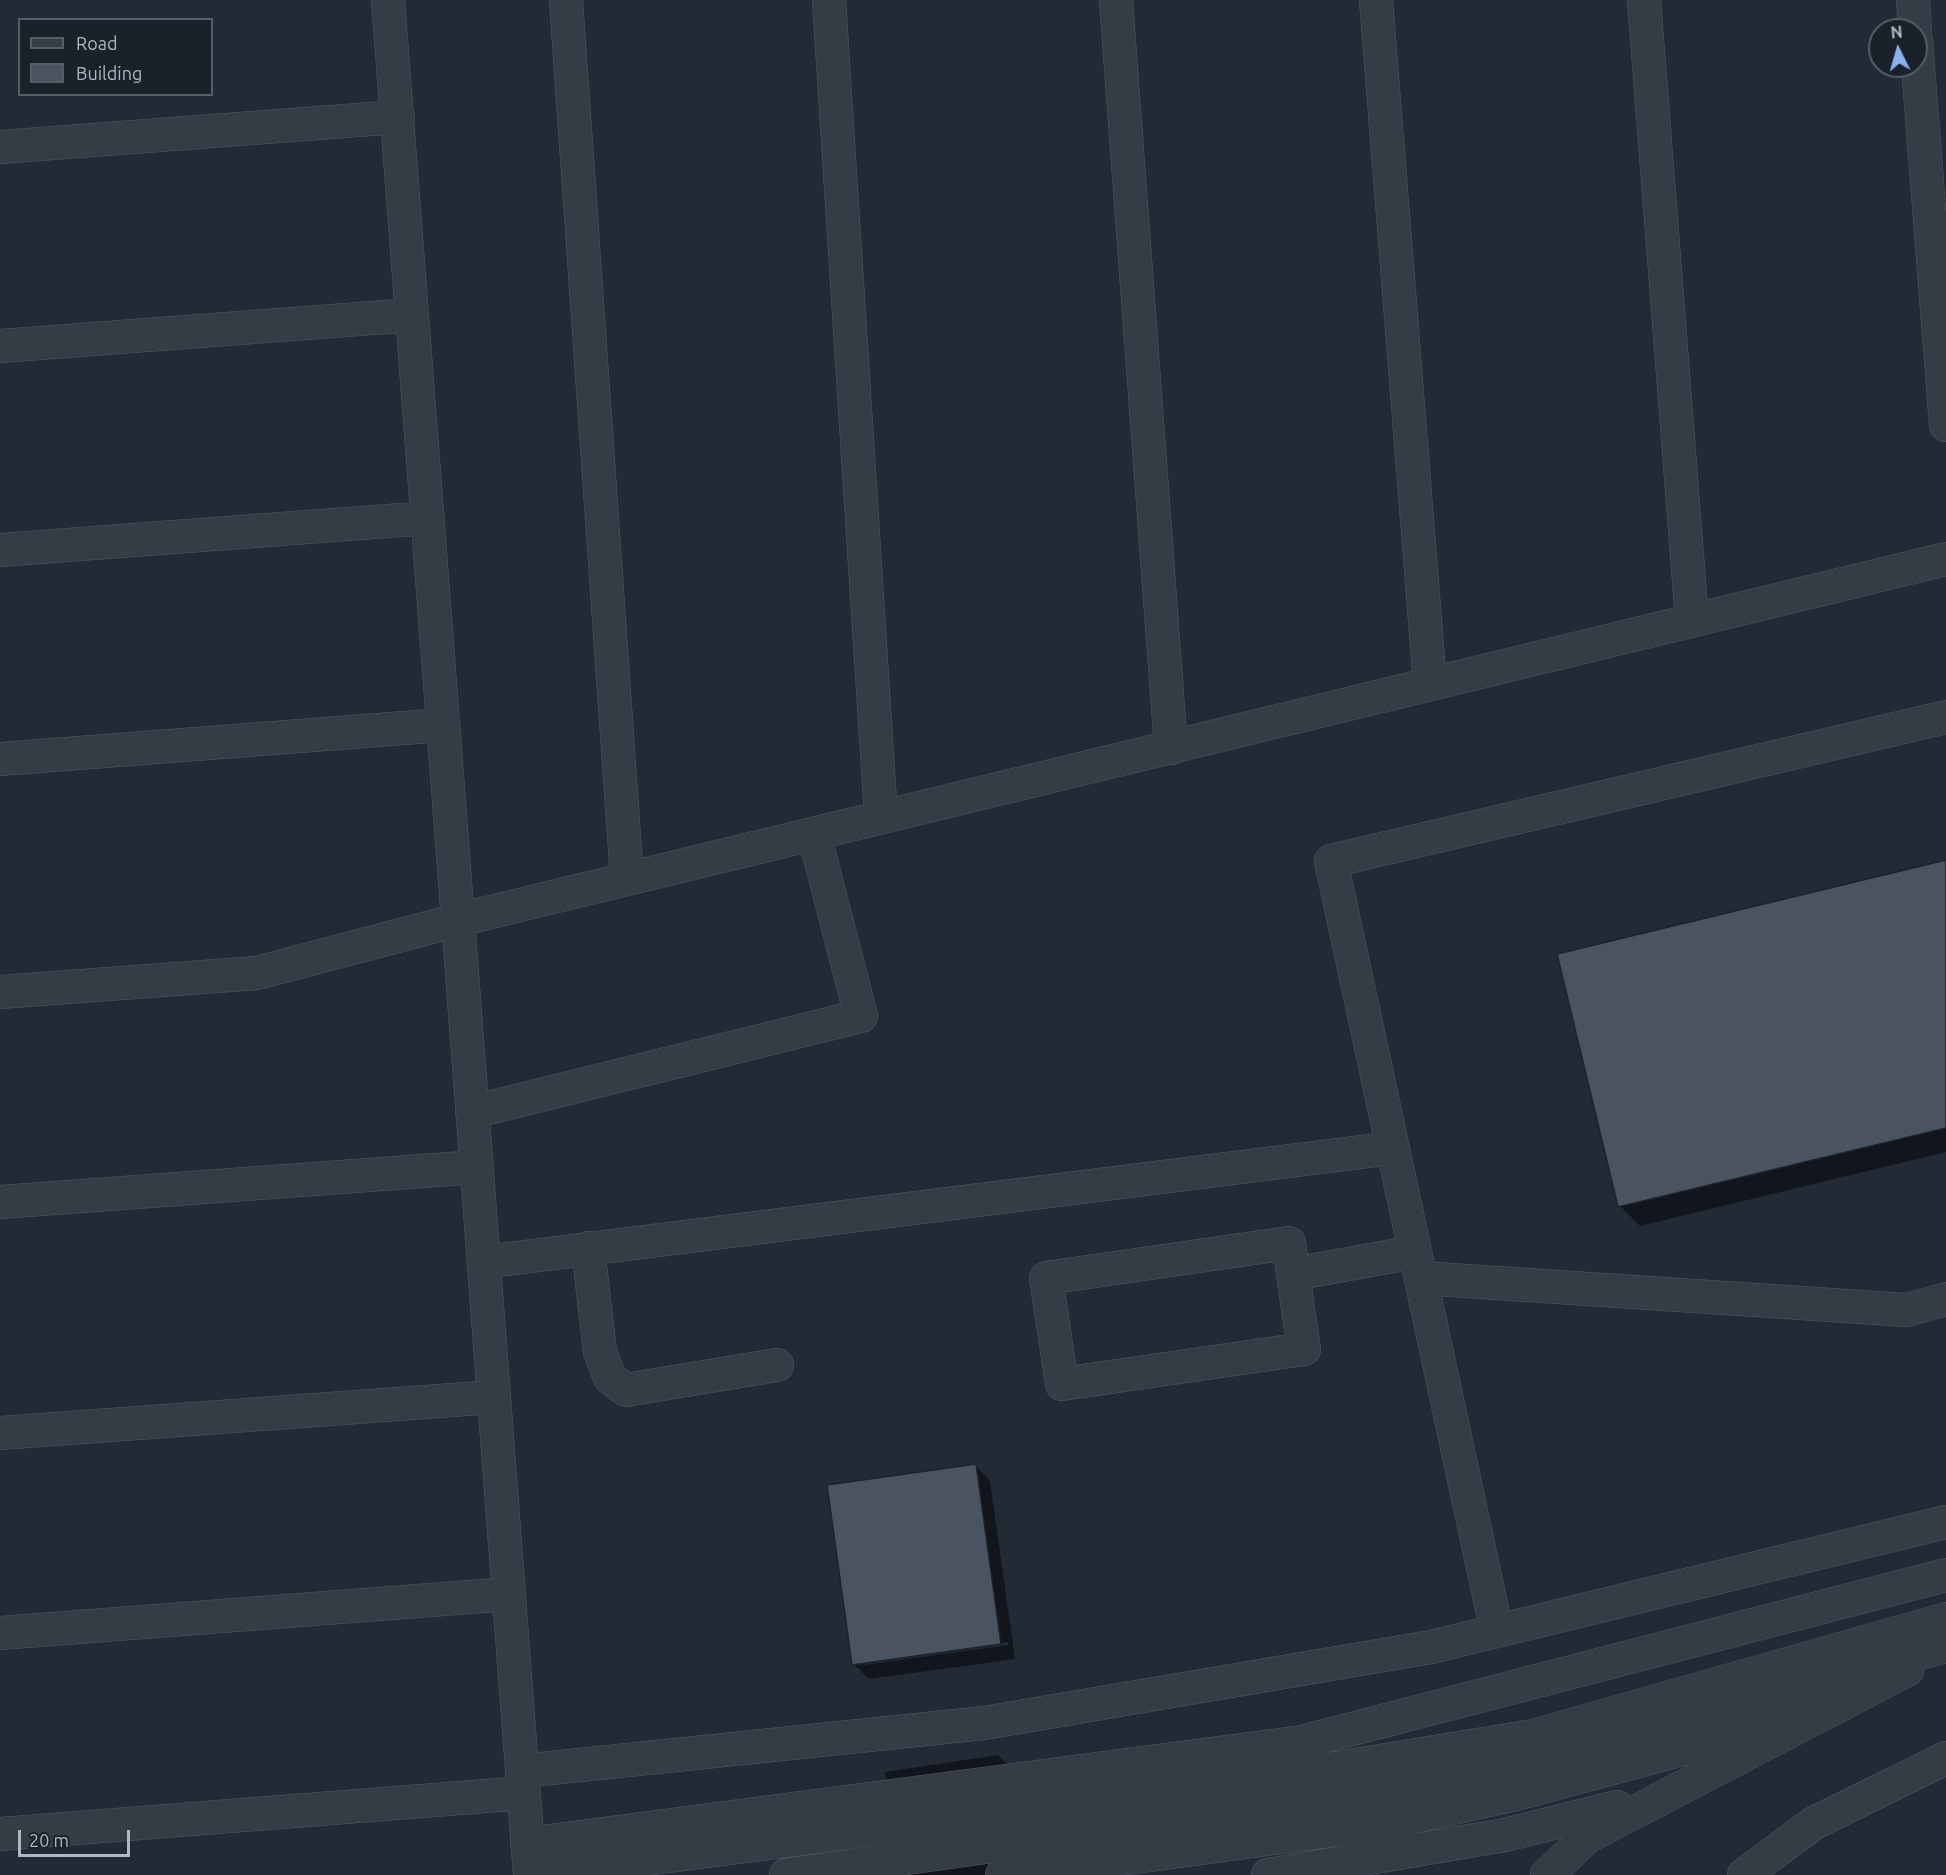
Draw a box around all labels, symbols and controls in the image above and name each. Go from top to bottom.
legend [18,18,213,96]
north arrow [1868,18,1928,78]
text: N [1890,23,1903,42]
text: Road [76,33,118,53]
text: Building [76,63,142,83]
scale bar [21,1818,134,1856]
text: 20 m [29,1830,69,1850]

